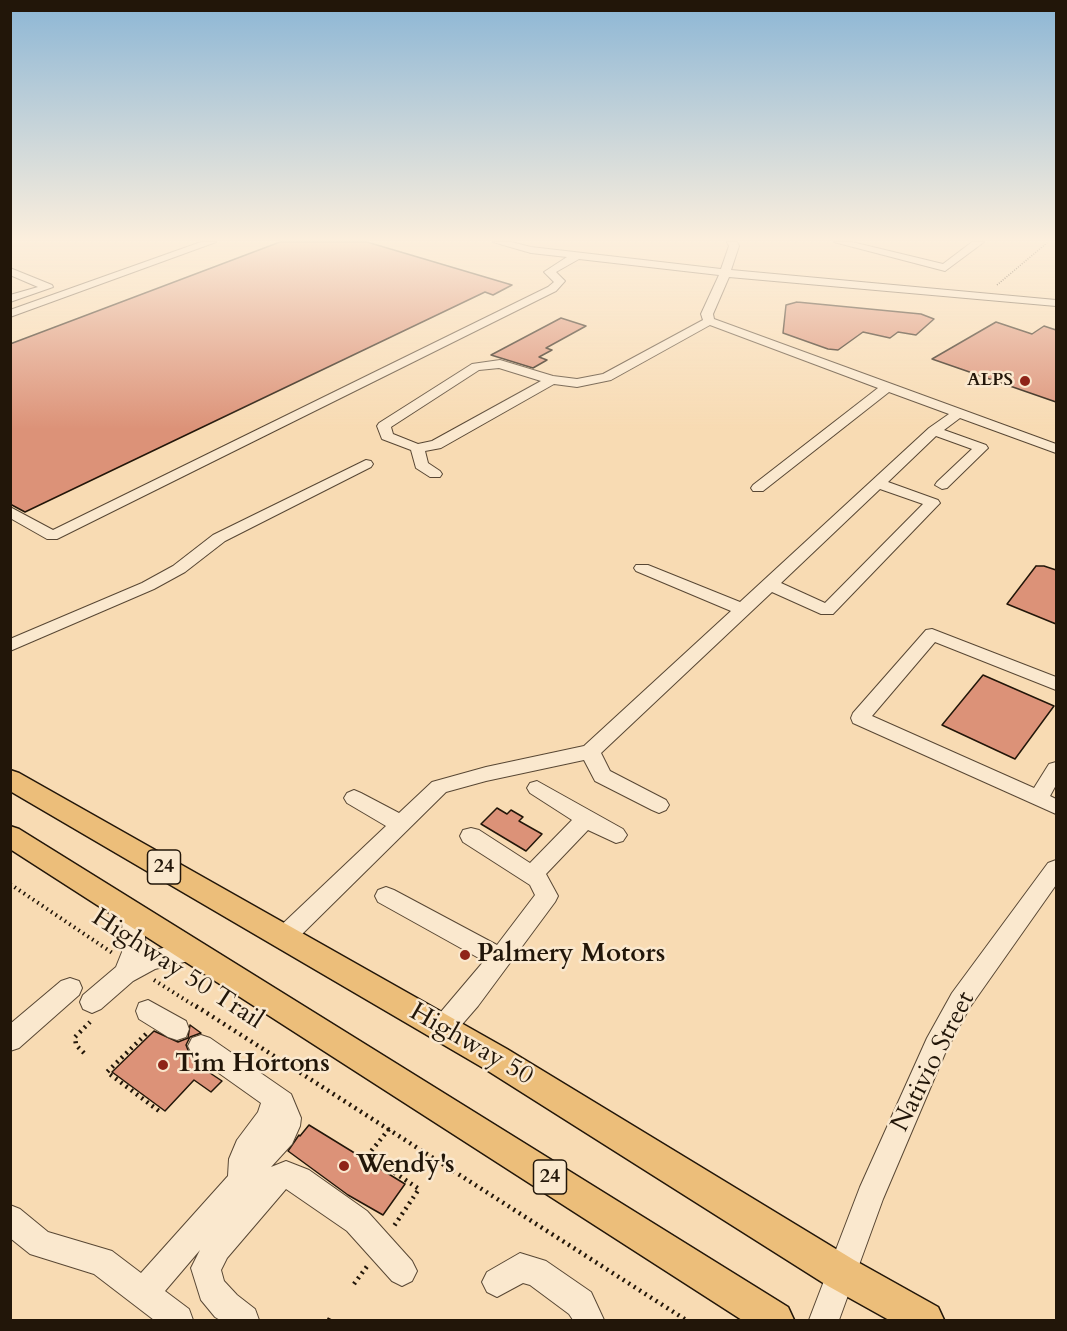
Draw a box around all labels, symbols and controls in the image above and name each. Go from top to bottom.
place label: ALPS [967,370,1013,392]
marker: ALPS [1018,374,1032,388]
road number: 24 [148,850,180,884]
street label: Highway 50 Trail [85,903,269,1037]
place label: Palmery Motors [477,939,665,971]
marker: Palmery Motors [458,948,472,962]
street label: Nativio Street [885,987,983,1137]
street label: Highway 50 [404,997,538,1093]
place label: Tim Hortons [175,1049,330,1081]
marker: Tim Hortons [156,1058,170,1072]
place label: Wendy's [356,1150,455,1182]
marker: Wendy's [337,1159,351,1173]
road number: 24 [534,1160,566,1194]

